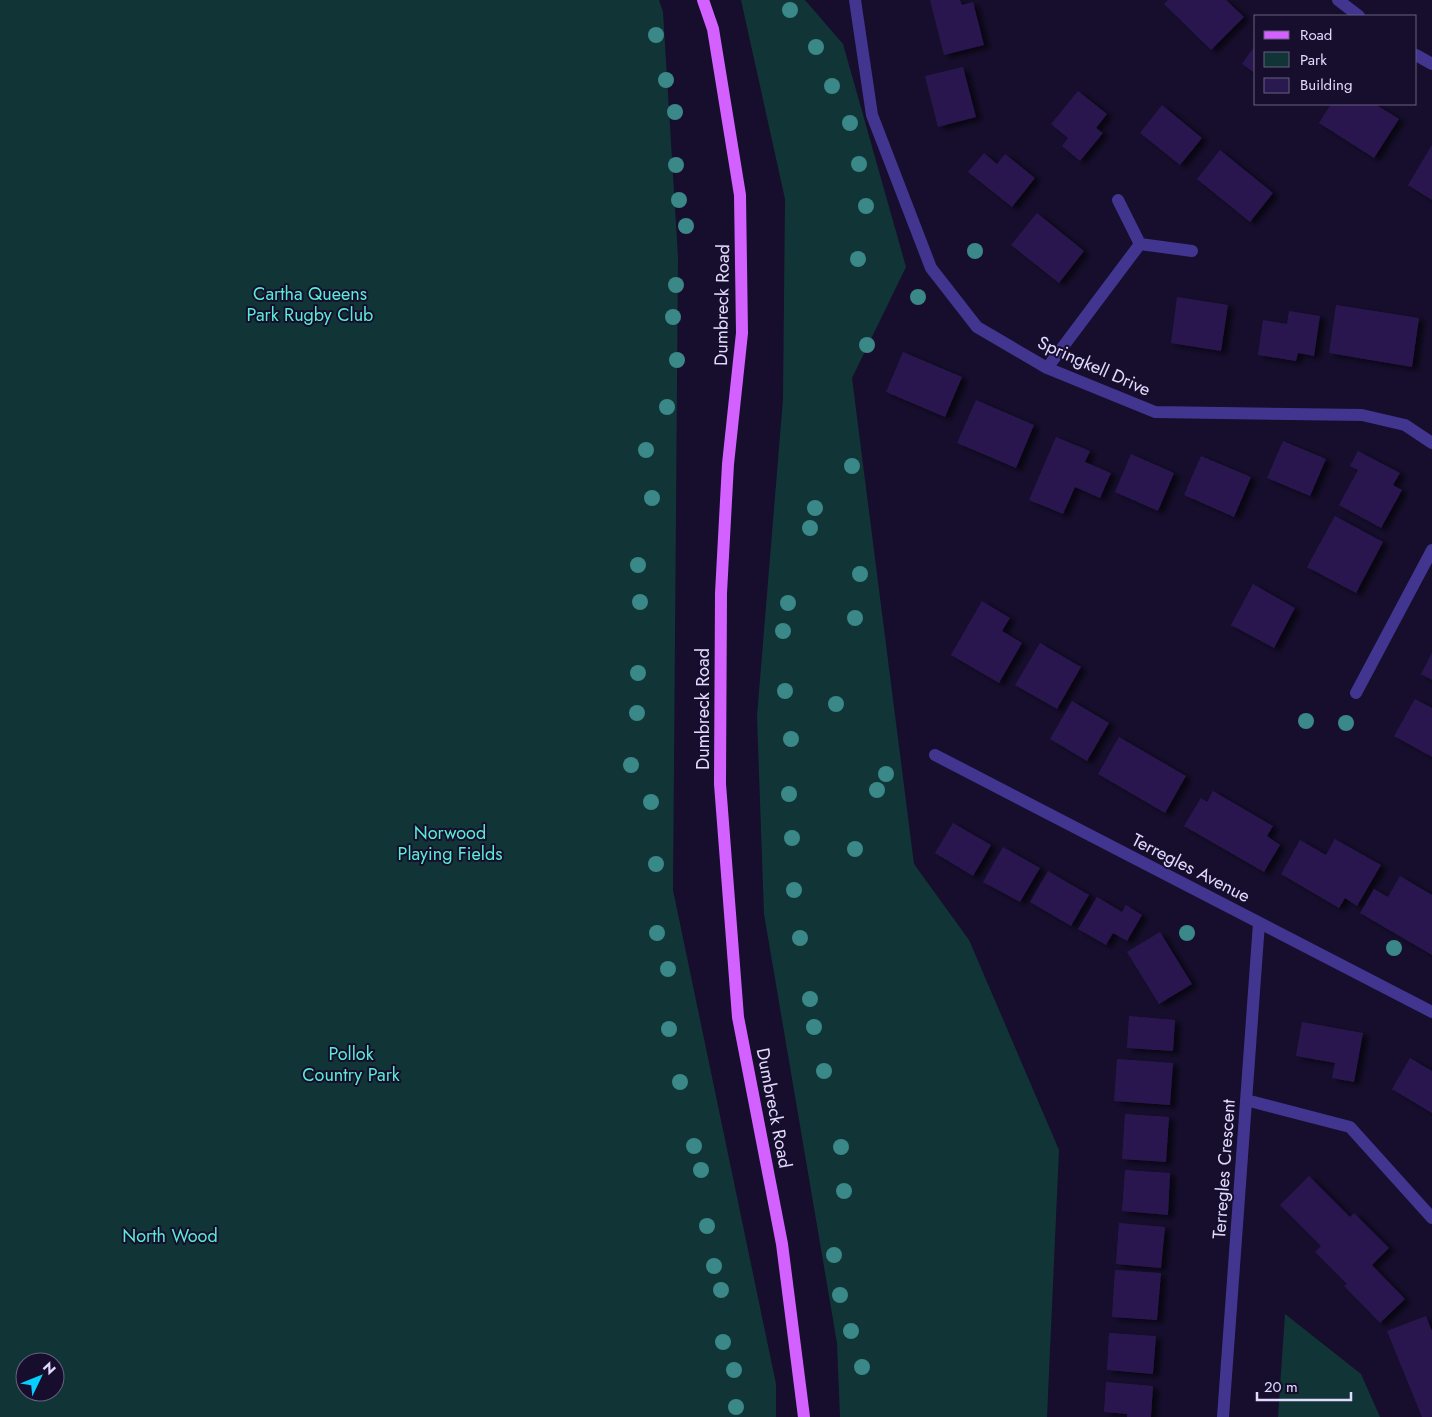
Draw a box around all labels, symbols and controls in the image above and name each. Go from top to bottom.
legend [1254,15,1417,105]
text: Road [1300,24,1332,46]
text: Park [1300,49,1327,71]
text: Building [1300,74,1352,96]
street label: Dumbreck Road [708,244,736,366]
park label: Cartha Queens Park Rugby Club [247,281,373,328]
street label: Springkell Drive [1033,329,1155,403]
street label: Dumbreck Road [690,648,716,770]
park label: Norwood Playing Fields [398,820,502,867]
street label: Terregles Avenue [1127,827,1255,909]
park label: Pollok Country Park [302,1041,400,1088]
street label: Dumbreck Road [750,1046,798,1170]
street label: Terregles Crescent [1206,1098,1242,1240]
park label: North Wood [122,1223,218,1249]
north arrow [15,1352,65,1402]
text: N [38,1357,61,1379]
scale bar [1257,1370,1351,1402]
text: 20 m [1264,1376,1298,1398]

